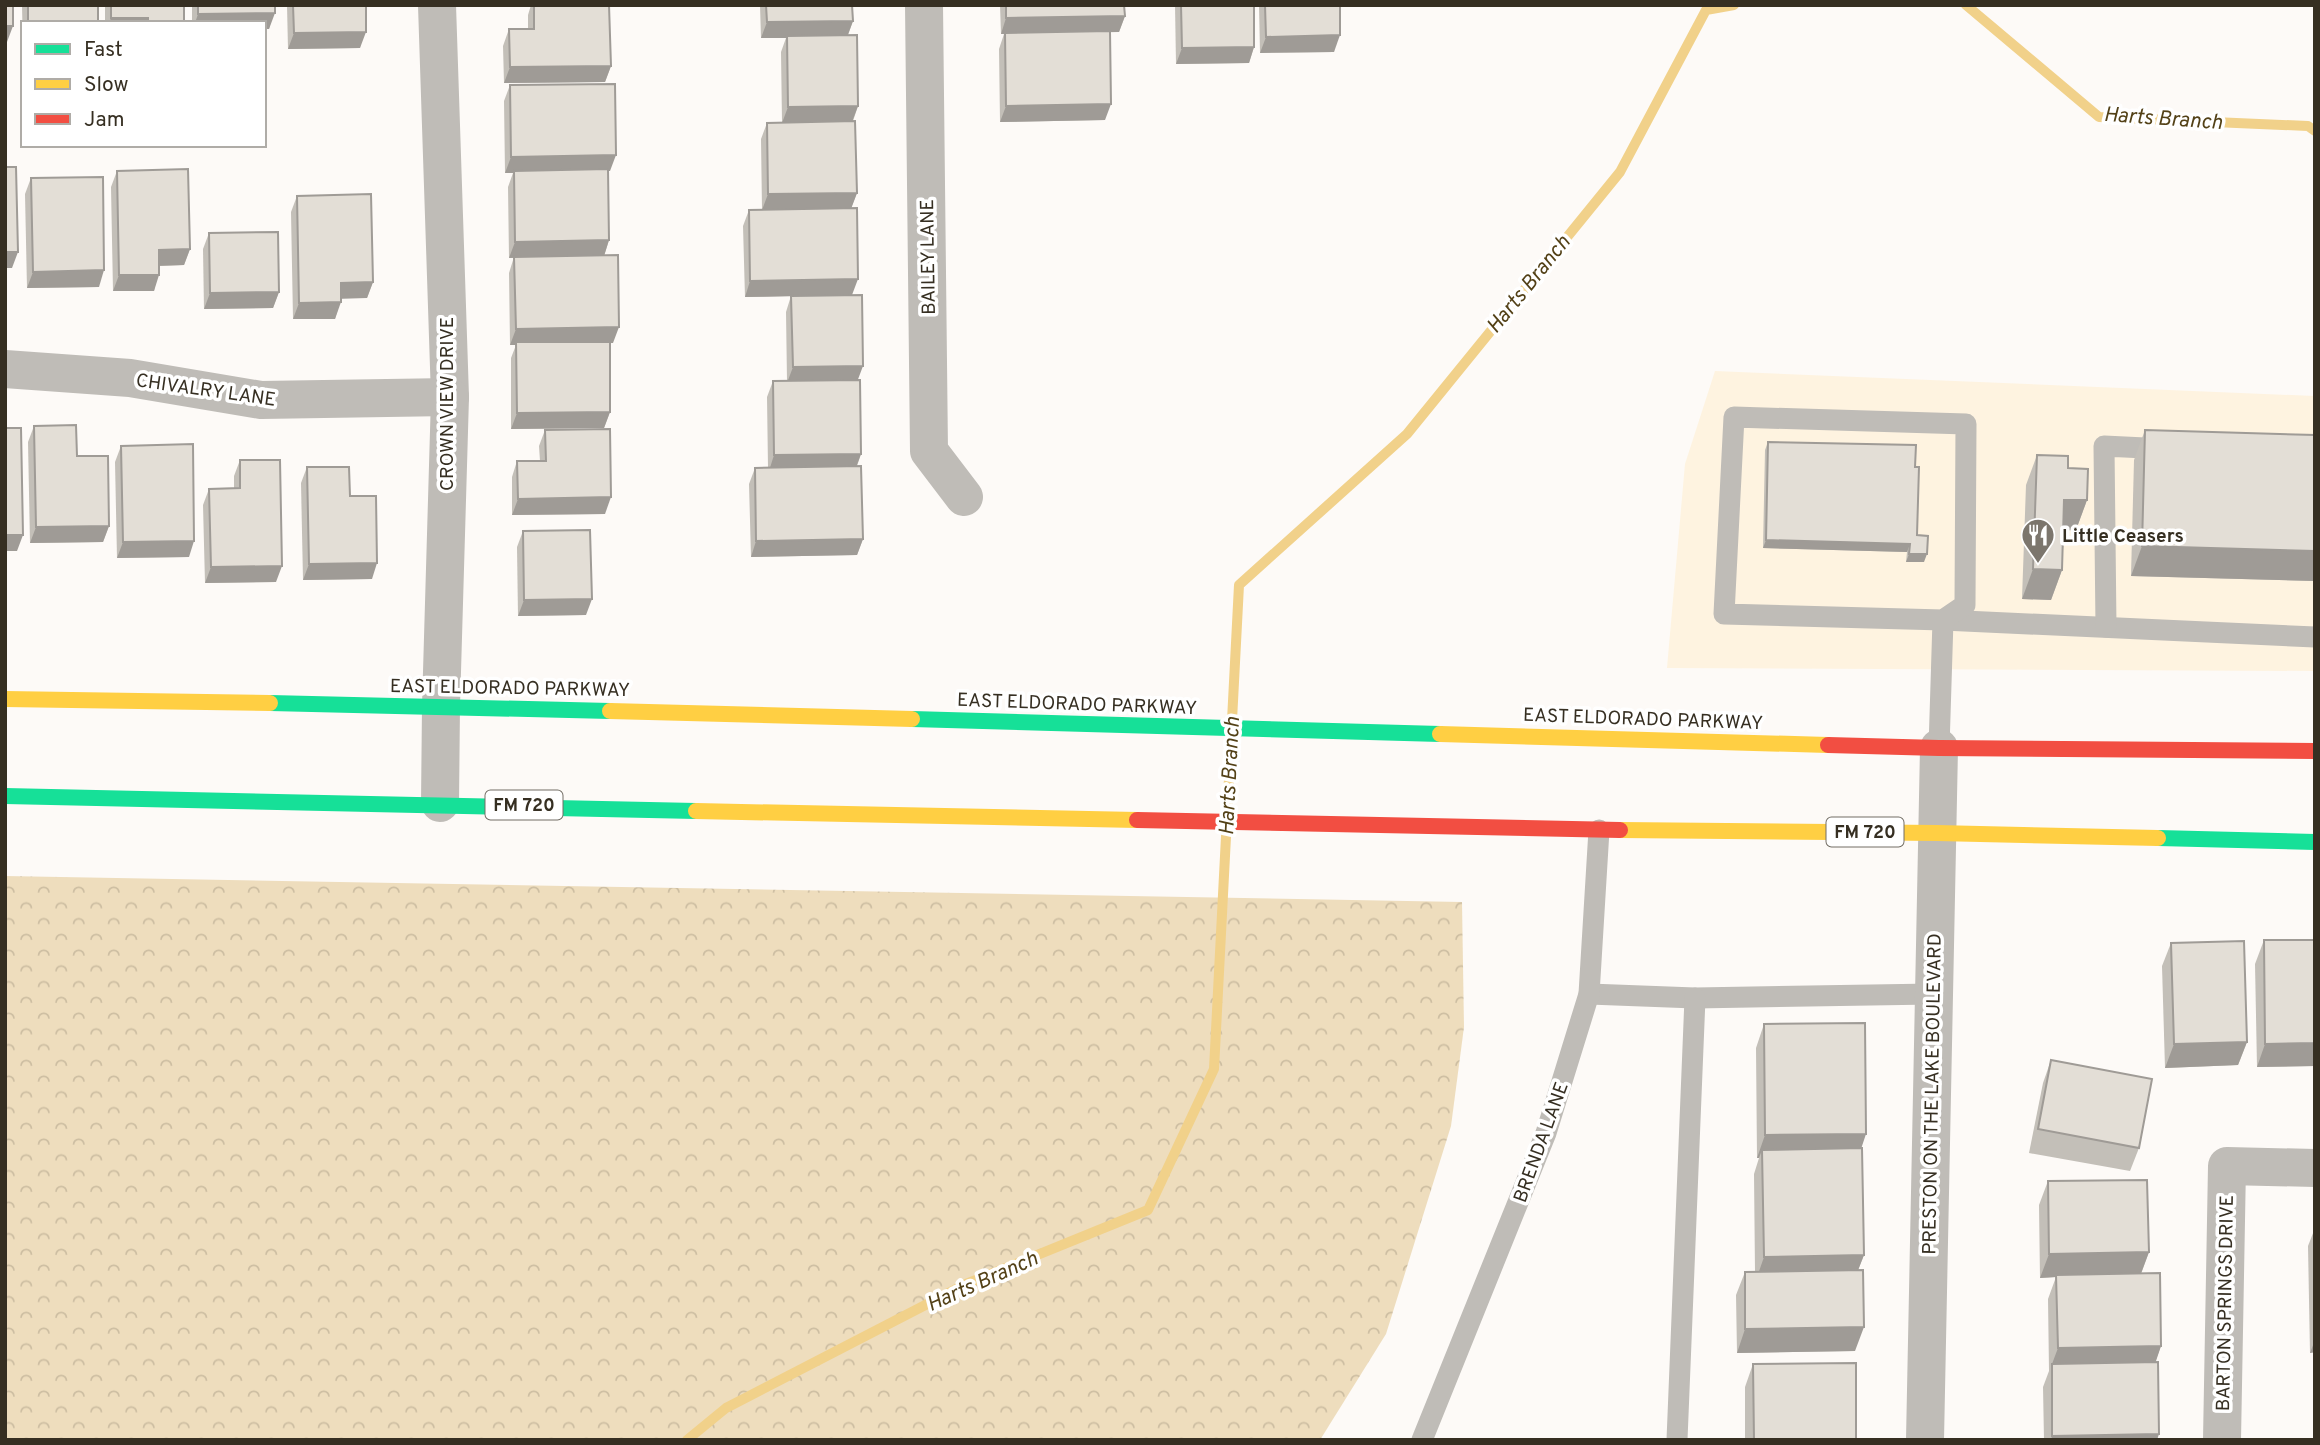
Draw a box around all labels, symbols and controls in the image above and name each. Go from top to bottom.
legend [21,21,266,147]
text: Fast [84,37,123,64]
text: Slow [84,72,129,99]
water label: Harts Branch [2103,102,2224,137]
text: Jam [84,107,125,134]
street label: BAILEY LANE [916,199,942,315]
water label: Harts Branch [1481,230,1577,340]
street label: CROWN VIEW DRIVE [436,317,460,491]
street label: CHIVALRY LANE [134,369,277,413]
restaurant icon: Little Ceasers [2019,516,2057,565]
place label: Little Ceasers [2062,525,2184,549]
street label: EAST ELDORADO PARKWAY [390,675,630,703]
street label: EAST ELDORADO PARKWAY [956,689,1197,721]
street label: EAST ELDORADO PARKWAY [1522,704,1763,736]
water label: Harts Branch [1214,715,1247,836]
road number: FM 720 [486,790,562,820]
road number: FM 720 [1826,818,1904,846]
street label: PRESTON ON THE LAKE BOULEVARD [1918,933,1948,1255]
street label: BRENDA LANE [1509,1079,1575,1206]
street label: BARTON SPRINGS DRIVE [2212,1195,2240,1411]
water label: Harts Branch [923,1246,1043,1319]

